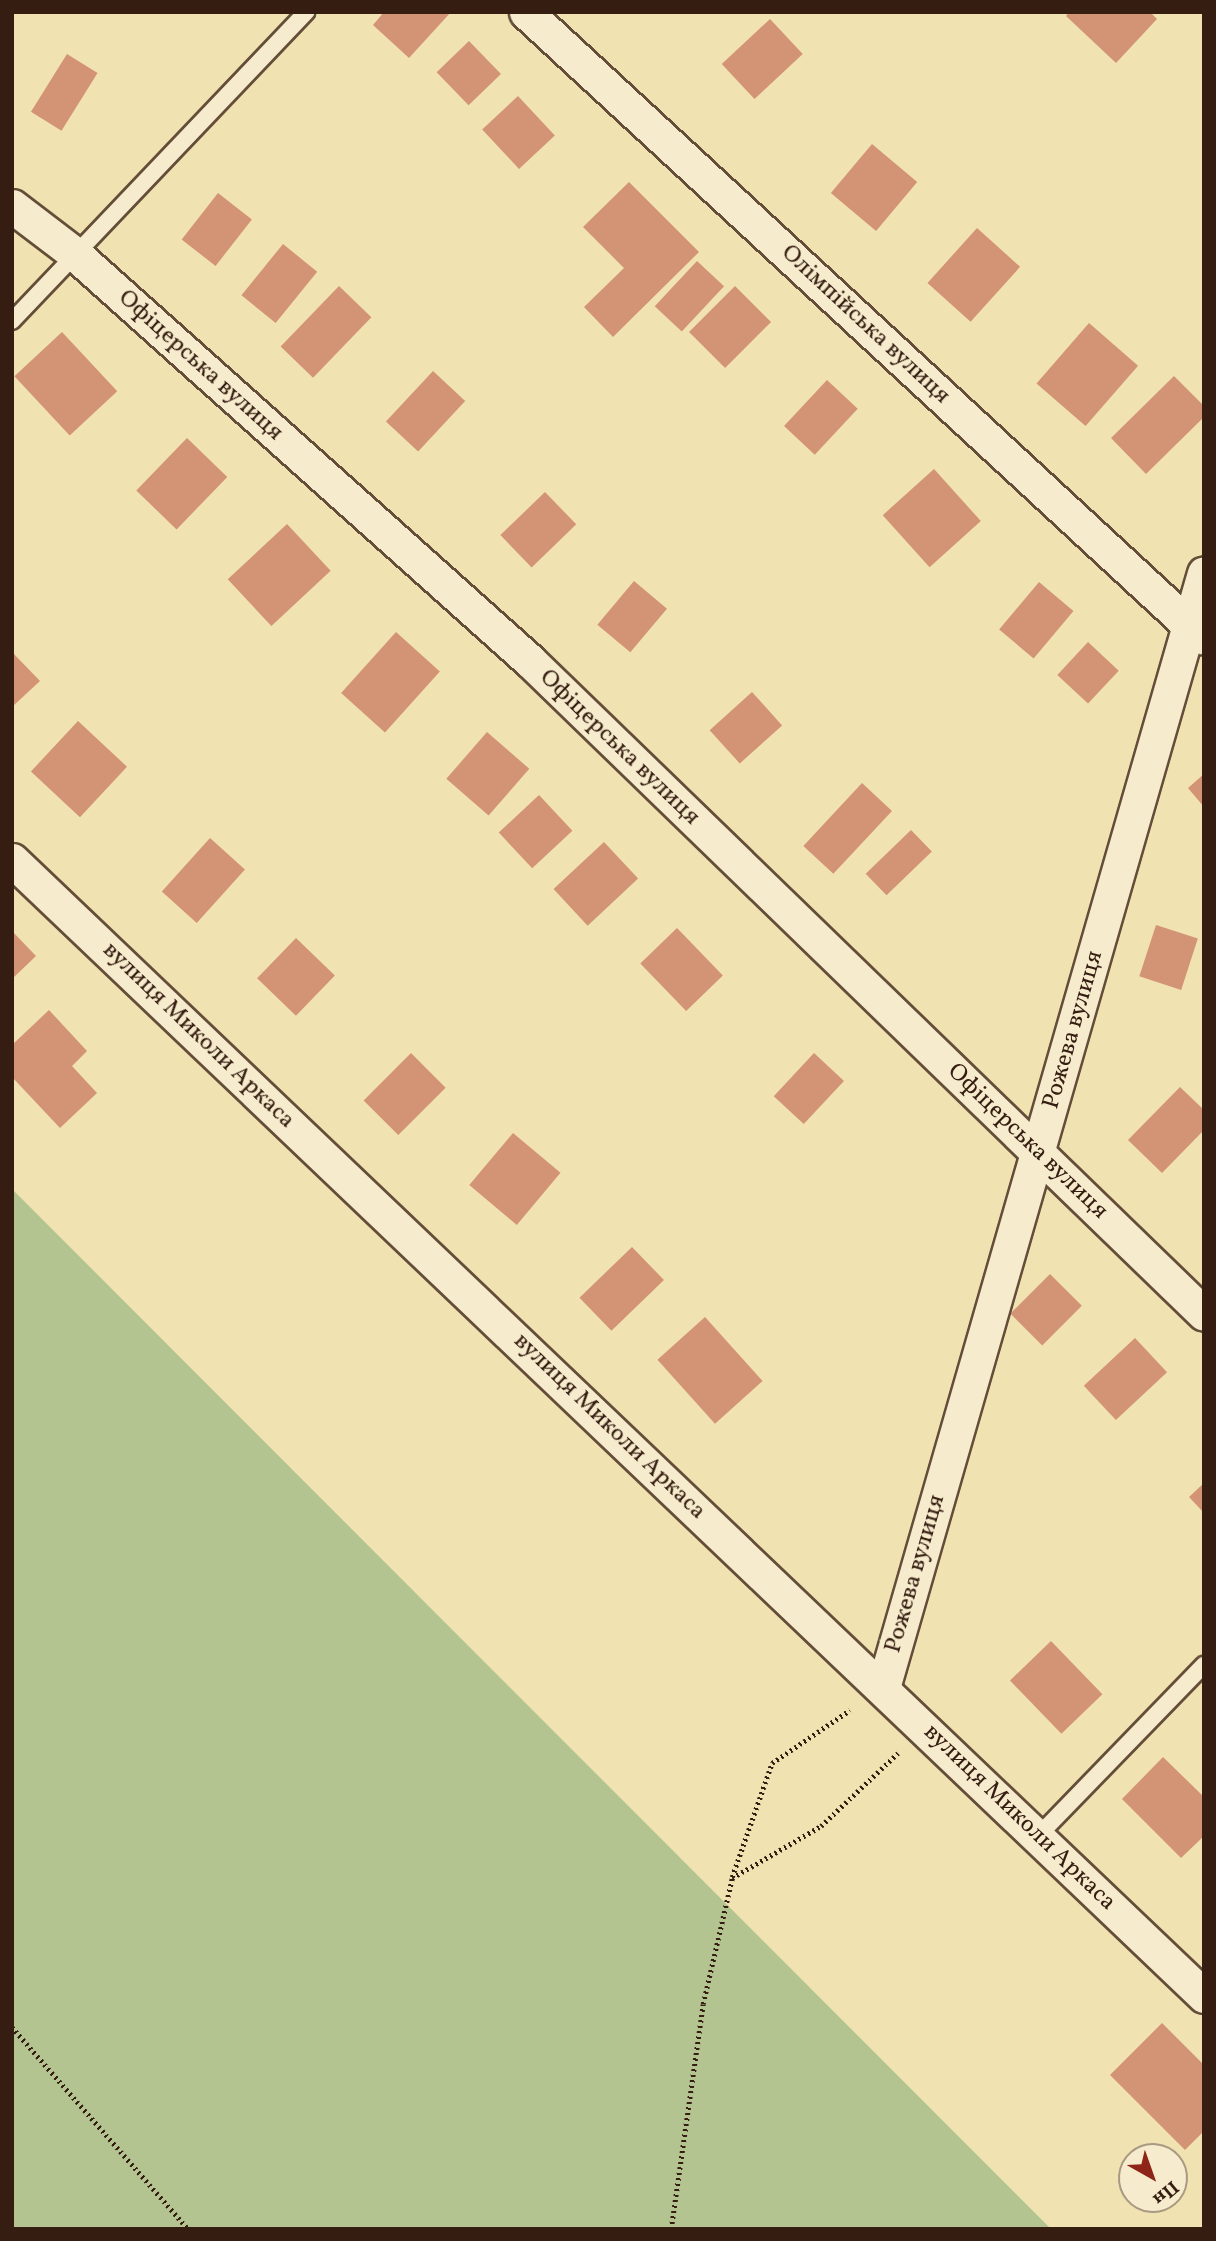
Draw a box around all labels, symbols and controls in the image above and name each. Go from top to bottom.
street label: Олімпійська вулиця [775,239,955,411]
street label: Офіцерська вулиця [112,284,288,448]
street label: Офіцерська вулиця [533,664,705,832]
street label: вулиця Миколи Аркаса [96,937,300,1135]
street label: Рожева вулиця [1038,948,1110,1112]
street label: Офіцерська вулиця [941,1058,1113,1226]
street label: вулиця Миколи Аркаса [507,1328,711,1526]
street label: Рожева вулиця [880,1492,952,1656]
street label: вулиця Миколи Аркаса [917,1719,1121,1917]
north arrow [1118,2143,1188,2213]
text: Пн [1147,2174,1184,2211]

